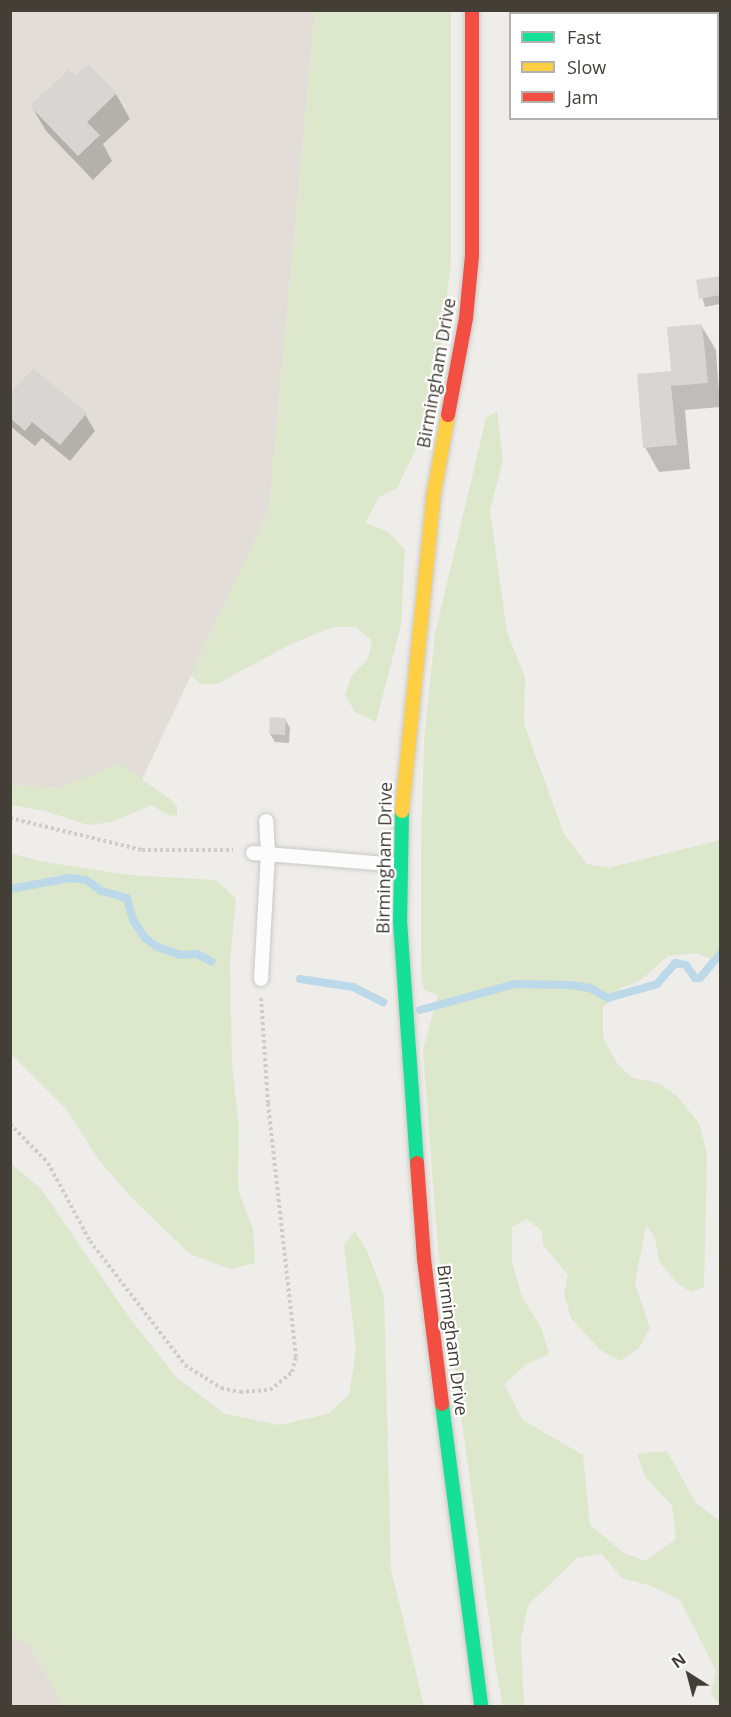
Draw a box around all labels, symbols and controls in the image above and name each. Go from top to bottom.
legend [509,12,719,120]
text: Fast [567,25,601,49]
text: Slow [567,55,606,79]
text: Jam [567,85,599,109]
street label: Birmingham Drive [412,296,460,450]
street label: Birmingham Drive [372,782,396,934]
street label: Birmingham Drive [433,1263,473,1417]
north arrow [659,1645,719,1705]
text: N [667,1648,690,1673]

